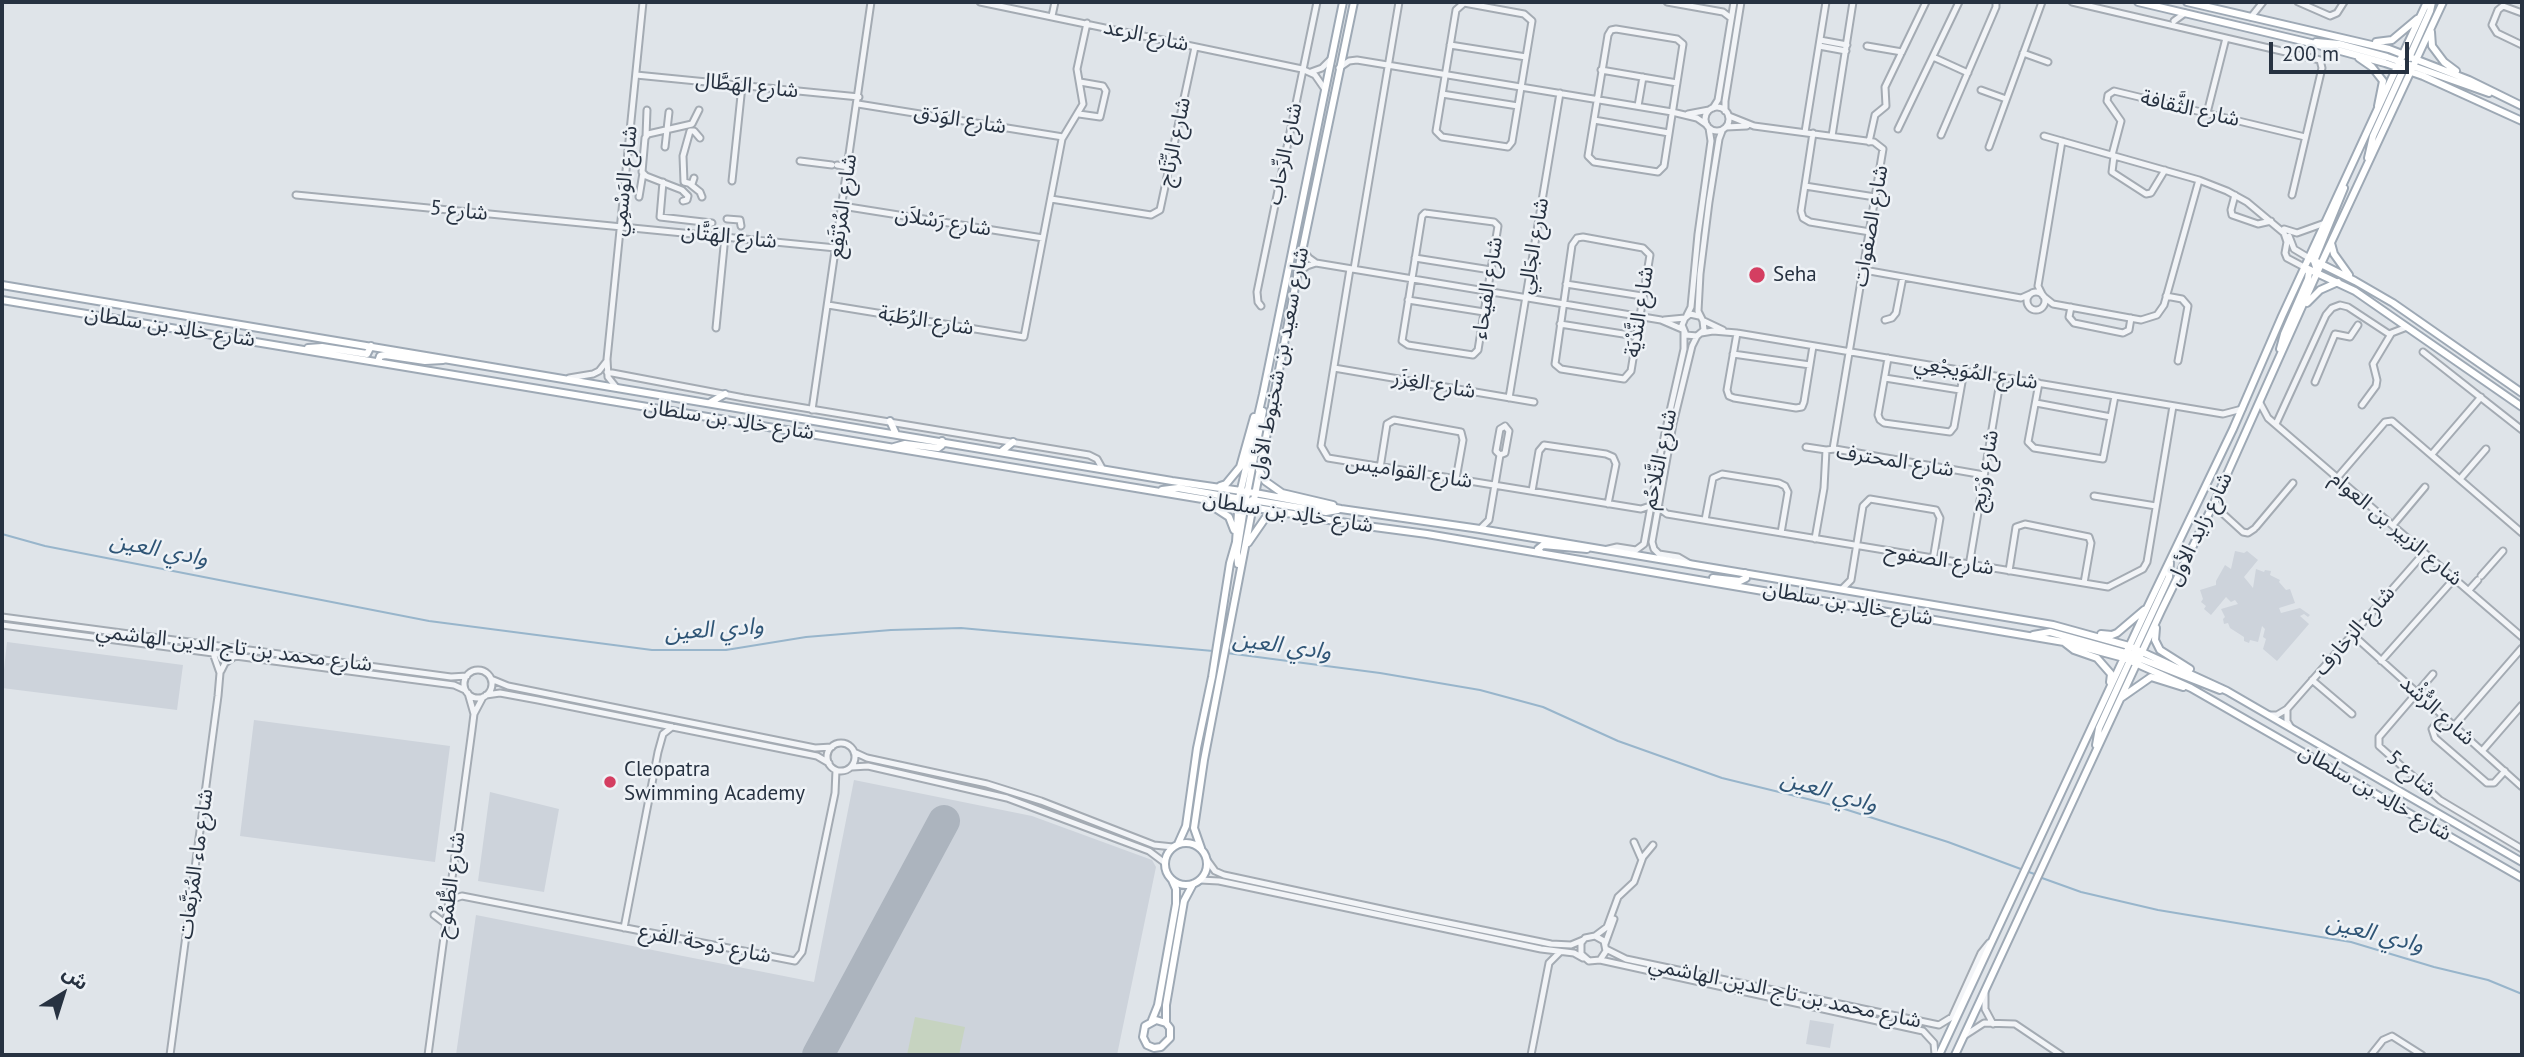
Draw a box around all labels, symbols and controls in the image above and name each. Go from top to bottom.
street label: شارع الرعد [1101,15,1191,57]
scale bar [2272,28,2412,72]
text: 200 m [2282,40,2339,67]
street label: شارع الهَطَّال [694,68,800,104]
street label: شارع الثَّقافة [2138,85,2242,133]
street label: شارع الرِّتَاج [1153,95,1197,189]
street label: شارع الوَدَق [912,100,1008,140]
street label: شارع الرِّحاب [1262,101,1308,207]
street label: شارع الوَسْمِي [607,125,643,237]
street label: شارع المُرْتَفِع [823,152,863,260]
street label: شارع الصفوات [1848,163,1894,289]
street label: شارع 5 [429,195,489,227]
street label: شارع الجَالِي [1513,196,1555,296]
street label: شارع رَسْلاَن [893,202,993,242]
street label: شارع الهَتَّان [680,219,778,255]
street label: شارع الفيحاء [1467,235,1509,341]
street label: شارع سعيد بن شخبوط الأول [1245,245,1315,481]
place label: Seha [1773,262,1817,288]
street label: شارع النَّدْيَة [1620,265,1660,359]
marker: Seha [1747,265,1767,285]
street label: شارع خالِد بن سلطان [83,301,257,353]
street label: شارع الرُطَبَة [876,301,976,341]
street label: شارع المُوَيجْعِي [1912,351,2040,395]
street label: شارع الغِزَر [1390,365,1478,405]
street label: شارع خالِد بن سلطان [642,394,816,446]
street label: شارع التَّلاَحُم [1637,407,1683,511]
street label: شارع وْرَيج [1965,428,2005,514]
street label: شارع المحترف [1834,439,1956,483]
street label: شارع القواميس [1344,450,1474,494]
street label: شارع الزبير بن العوام [2325,466,2467,592]
street label: شارع زايد الأول [2162,468,2238,590]
street label: شارع خالِد بن سلطان [1201,487,1375,539]
water label: وادي العين [108,527,210,573]
street label: شارع الصفوح [1882,539,1996,581]
street label: شارع خالِد بن سلطان [1761,577,1935,631]
street label: شارع الزخارف [2309,581,2401,681]
water label: وادي العين [664,613,764,647]
street label: شارع محمد بن تاج الدين الهاشمي [95,619,373,677]
water label: وادي العين [1231,625,1333,667]
street label: شارع الرُّشْد [2394,671,2480,751]
street label: شارع خالِد بن سلطان [2294,739,2456,847]
street label: شارع 5 [2381,745,2441,803]
place label: Cleopatra Swimming Academy [624,757,805,807]
water label: وادي العين [1778,765,1880,819]
marker: Cleopatra Swimming Academy [602,774,618,790]
street label: شارع ماء المُرَبَّعات [173,787,219,941]
street label: شارع الطُّمُوح [431,830,471,940]
water label: وادي العين [2324,909,2426,959]
street label: شارع دَوحة الفَرع [637,919,773,969]
street label: شارع محمد بن تاج الدين الهاشمي [1646,952,1924,1034]
north arrow [28,959,98,1029]
text: ش [58,960,94,995]

